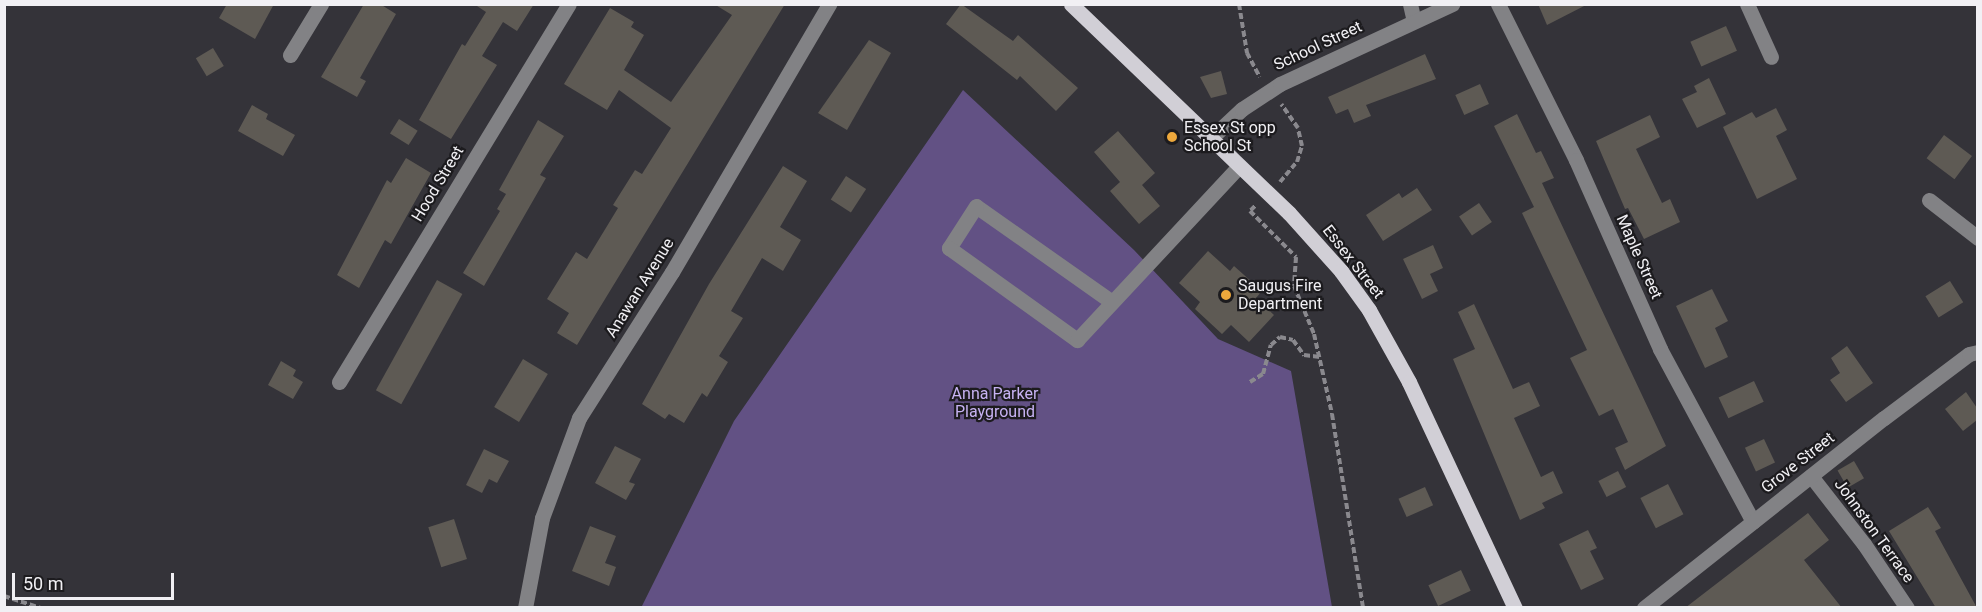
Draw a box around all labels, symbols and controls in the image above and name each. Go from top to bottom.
street label: School Street [1271,17,1365,75]
place label: Essex St opp School St [1184,118,1276,156]
marker: Essex St opp School St [1165,130,1179,144]
street label: Hood Street [408,143,468,225]
street label: Maple Street [1612,212,1666,302]
street label: Essex Street [1318,221,1388,303]
street label: Anawan Avenue [602,235,678,341]
place label: Saugus Fire Department [1238,276,1322,314]
marker: Saugus Fire Department [1219,288,1233,302]
park label: Anna Parker Playground [952,384,1038,422]
street label: Grove Street [1758,429,1838,497]
street label: Johnston Terrace [1830,475,1918,587]
scale bar [15,561,177,599]
text: 50 m [23,573,63,594]

